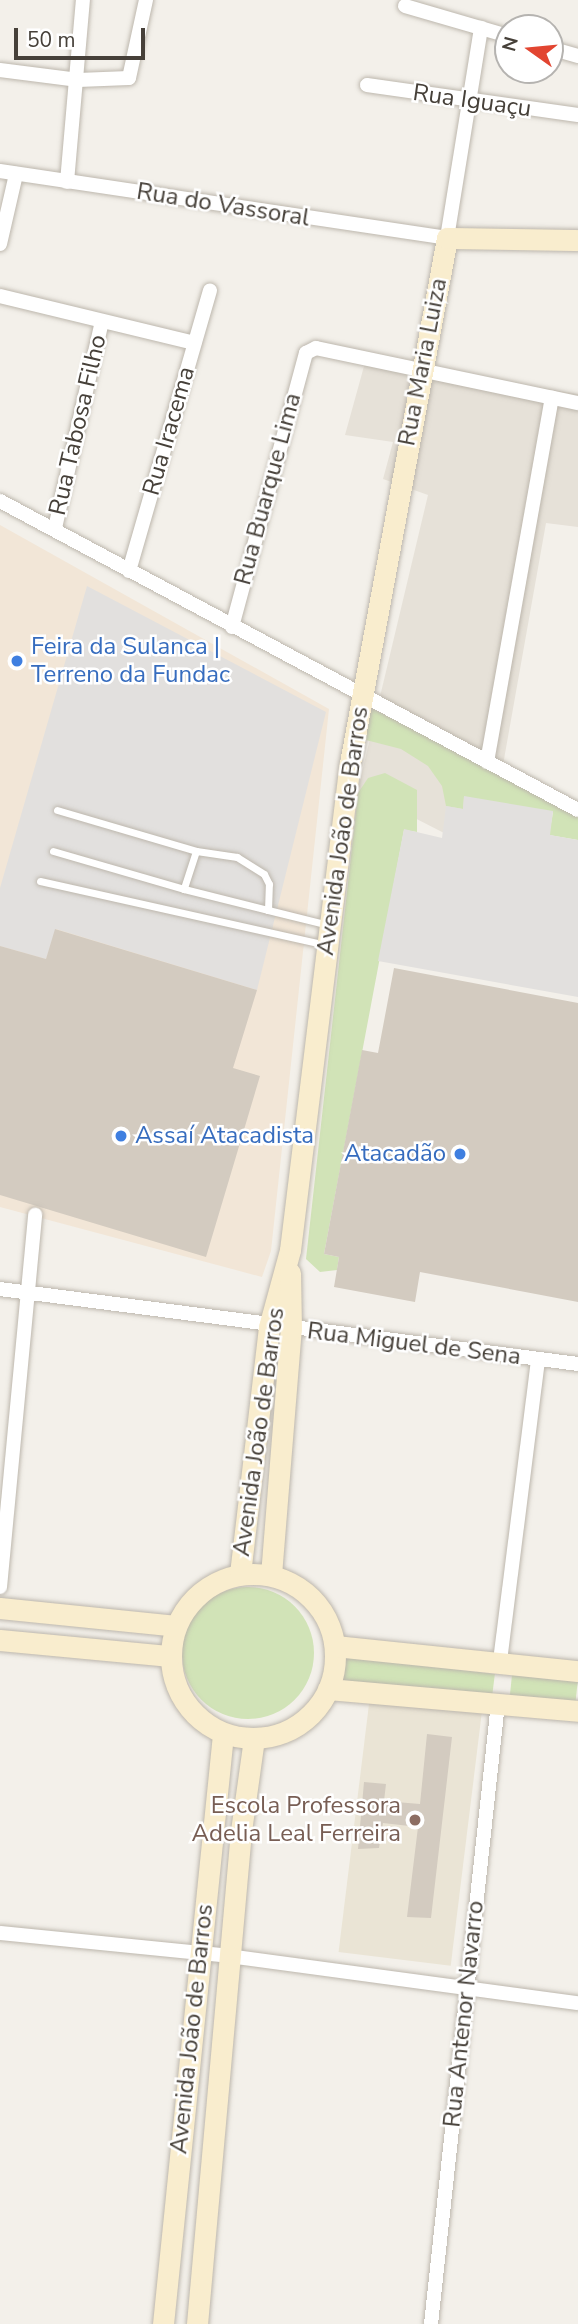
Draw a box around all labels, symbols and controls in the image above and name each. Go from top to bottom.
scale bar [18,14,149,58]
north arrow [494,14,564,84]
text: 50 m [27,26,76,54]
text: N [496,34,525,54]
street label: Rua Iguaçu [411,78,533,124]
street label: Rua do Vassoral [135,177,311,233]
street label: Rua Maria Luiza [393,276,453,448]
street label: Rua Tabosa Filho [43,332,113,518]
street label: Rua Iracema [137,363,201,499]
street label: Rua Buarque Lima [229,390,307,588]
place label: Feira da Sulanca | Terreno da Fundac [31,633,230,689]
marker: Feira da Sulanca | Terreno da Fundac [9,653,25,669]
street label: Avenida João de Barros [311,705,375,957]
place label: Assaí Atacadista [135,1122,314,1150]
marker: Assaí Atacadista [113,1128,129,1144]
place label: Atacadão [344,1140,446,1168]
marker: Atacadão [452,1146,468,1162]
street label: Avenida João de Barros [227,1306,291,1558]
street label: Rua Miguel de Sena [306,1317,522,1371]
place label: Escola Professora Adelia Leal Ferreira [192,1792,401,1848]
marker: Escola Professora Adelia Leal Ferreira [407,1812,423,1828]
street label: Rua Antenor Navarro [438,1899,490,2129]
street label: Avenida João de Barros [165,1903,219,2155]

